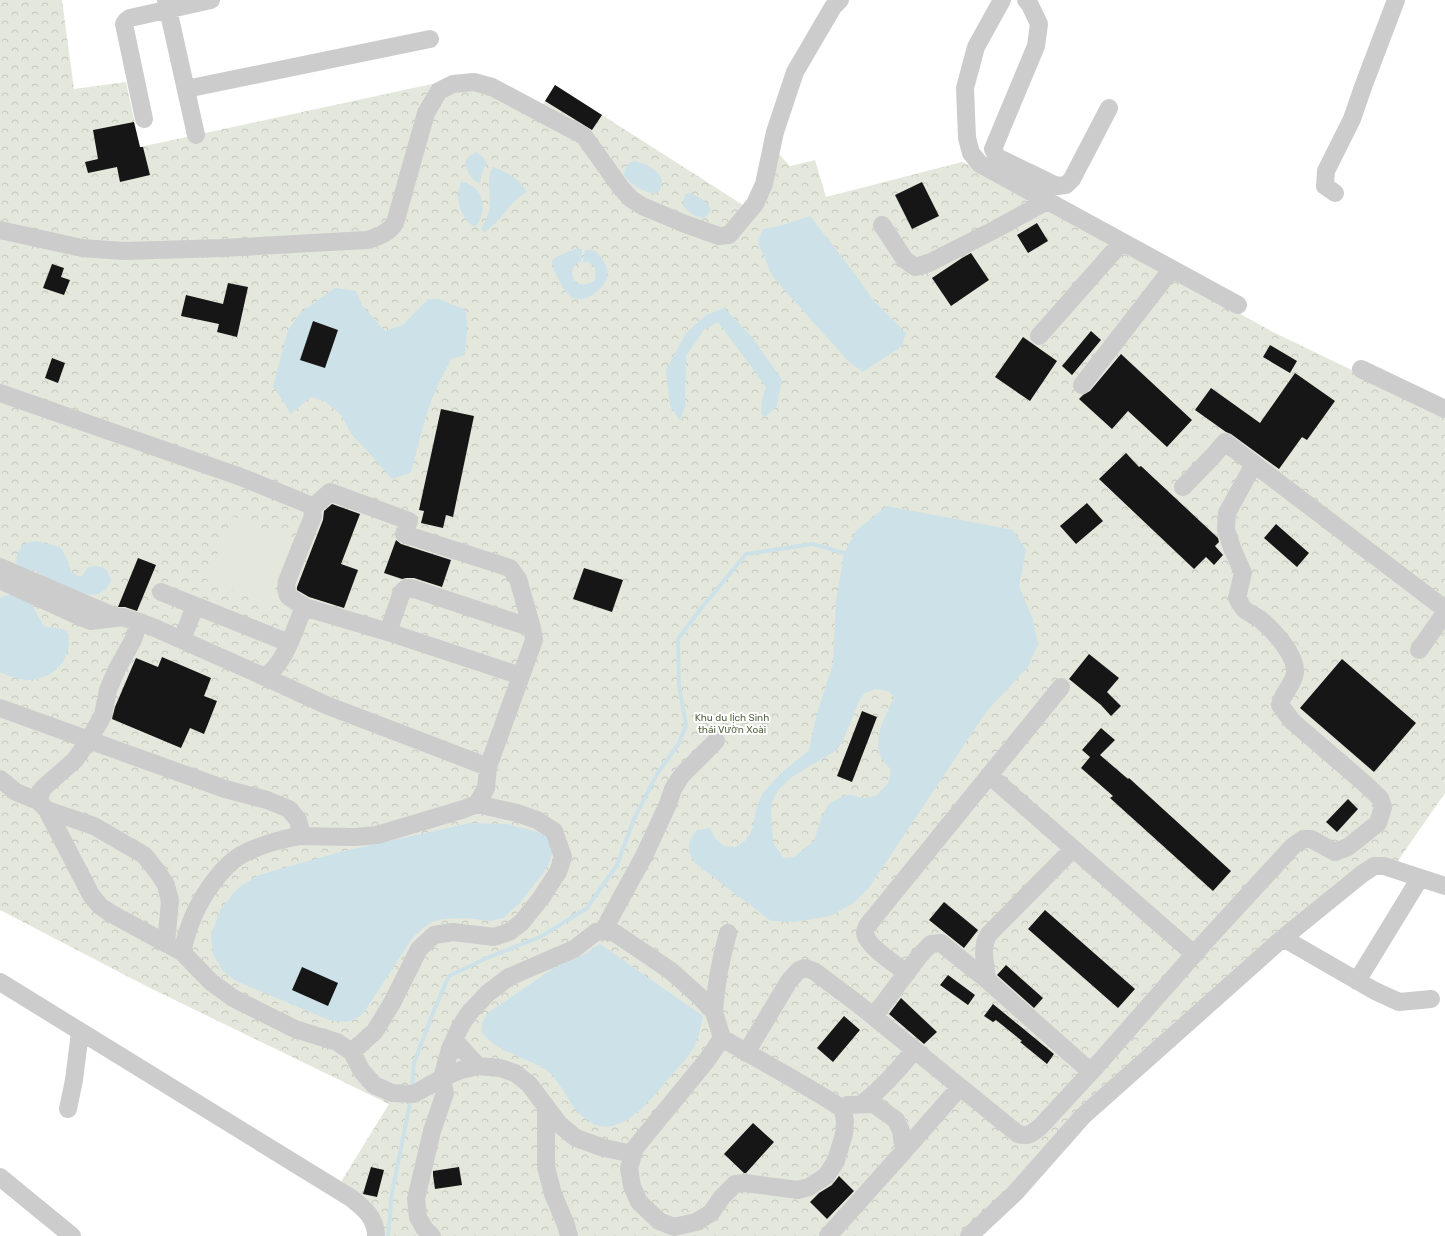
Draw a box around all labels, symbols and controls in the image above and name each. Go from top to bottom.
park label: Khu du lịch Sinh thái Vườn Xoài [695,712,769,736]

